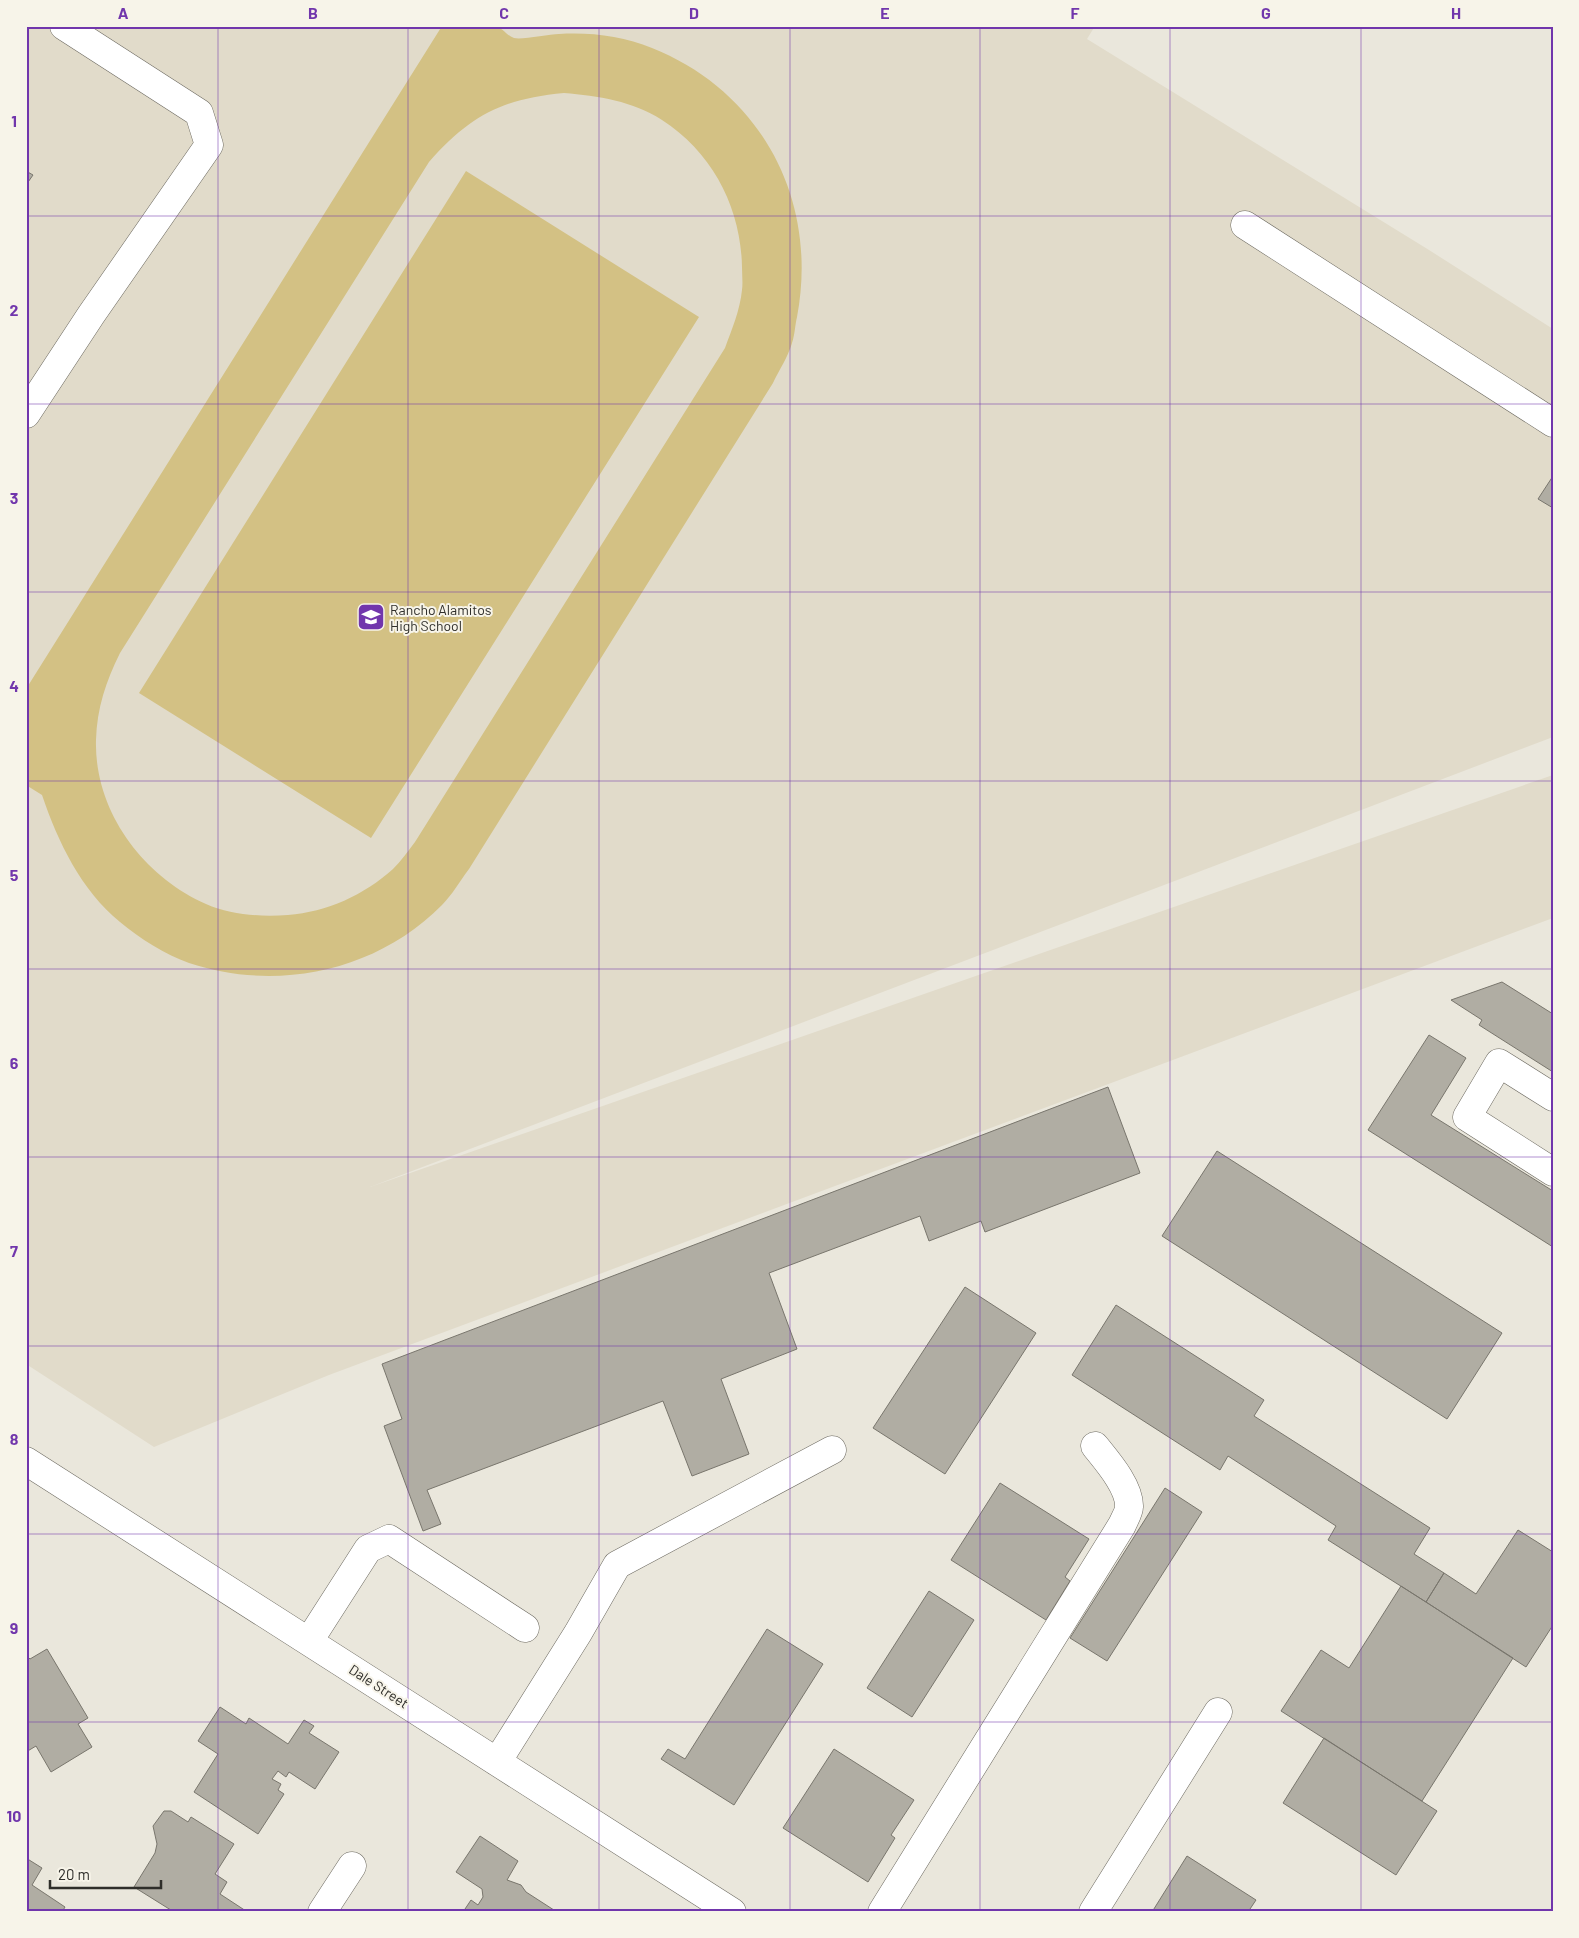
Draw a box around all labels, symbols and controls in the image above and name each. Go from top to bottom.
text: A [118,3,129,22]
text: B [308,3,318,22]
text: C [499,3,509,22]
text: D [689,3,699,22]
text: E [880,3,890,22]
text: F [1071,3,1080,22]
text: G [1261,3,1271,22]
text: H [1451,3,1461,22]
text: 1 [11,111,17,130]
text: 2 [10,300,19,319]
text: 3 [10,488,18,507]
place label: Rancho Alamitos High School [390,601,492,634]
school or university icon: Rancho Alamitos High School [356,602,386,632]
text: 4 [9,676,19,695]
text: 5 [10,865,19,884]
text: 6 [10,1053,19,1072]
text: 7 [10,1241,18,1260]
text: 8 [10,1429,19,1448]
text: 9 [10,1618,18,1637]
street label: Dale Street [346,1661,412,1711]
text: 10 [7,1806,21,1825]
scale bar [50,1858,161,1890]
text: 20 m [58,1865,90,1883]

